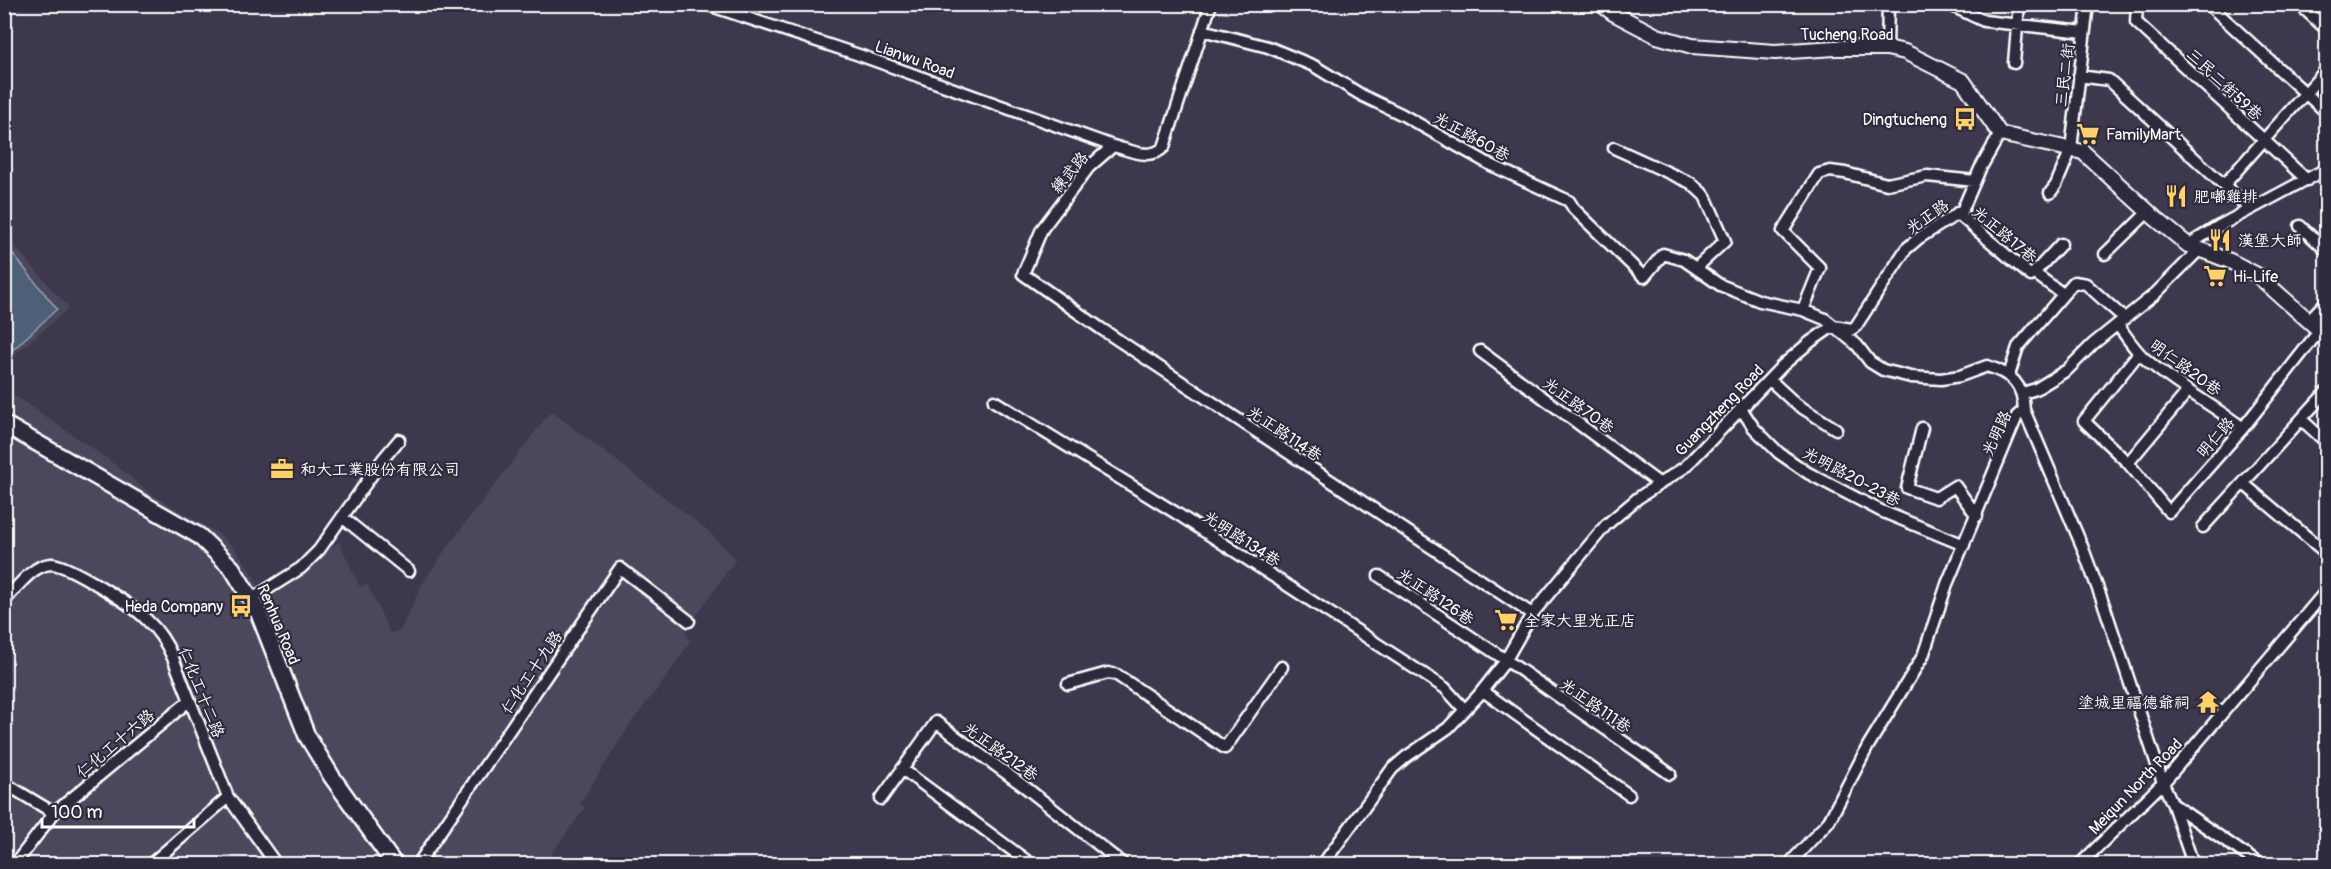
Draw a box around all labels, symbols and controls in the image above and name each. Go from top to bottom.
street label: Tucheng Road [1800,25,1894,45]
street label: Lianwu Road [872,36,957,84]
street label: 三民二街 [2051,42,2079,108]
street label: 三民二街59巷 [2182,44,2267,125]
bus stop icon: Dingtucheng [1952,106,1978,132]
street label: 光正路60巷 [1430,108,1513,166]
place label: Dingtucheng [1862,110,1947,130]
supermarket icon: FamilyMart [2075,121,2101,147]
place label: FamilyMart [2106,125,2181,145]
street label: 練武路 [1047,148,1093,197]
restaurant icon: 肥嘟雞排 [2163,183,2189,209]
place label: 肥嘟雞排 [2194,187,2258,207]
street label: 光正路 [1902,195,1953,239]
street label: 光正路17巷 [1968,202,2041,268]
restaurant icon: 漢堡大師 [2207,227,2233,253]
place label: 漢堡大師 [2238,231,2302,251]
supermarket icon: Hi-Life [2202,263,2228,289]
place label: Hi-Life [2233,267,2278,287]
street label: 明仁路20巷 [2146,335,2225,401]
street label: Guangzheng Road [1671,361,1769,461]
street label: 光正路70巷 [1539,373,1618,438]
street label: 光正路114巷 [1243,402,1326,466]
street label: 光明路 [1978,407,2016,459]
street label: 明仁路 [2192,413,2239,462]
street label: 光明路20-23巷 [1799,443,1904,511]
office icon: 和大工業股份有限公司 [269,456,295,482]
place label: 和大工業股份有限公司 [300,460,460,480]
street label: 光明路134巷 [1199,506,1284,571]
street label: 光正路126巷 [1393,564,1478,630]
street label: Renhua Road [252,581,304,668]
bus stop icon: Heda Company [228,593,254,619]
place label: Heda Company [125,597,223,617]
supermarket icon: 全家大里光正店 [1493,607,1519,633]
place label: 全家大里光正店 [1524,611,1636,631]
street label: 仁化工十九路 [497,627,567,718]
street label: 仁化工十二路 [174,644,228,741]
street label: 光正路111巷 [1556,674,1635,738]
temple icon: 塗城里福德爺祠 [2195,689,2221,715]
place label: 塗城里福德爺祠 [2078,693,2190,713]
street label: 仁化工十六路 [72,705,159,782]
street label: 光正路212巷 [959,718,1042,786]
street label: Meiqun North Road [2085,734,2187,839]
scale bar [42,791,194,829]
text: 100 m [51,801,103,824]

